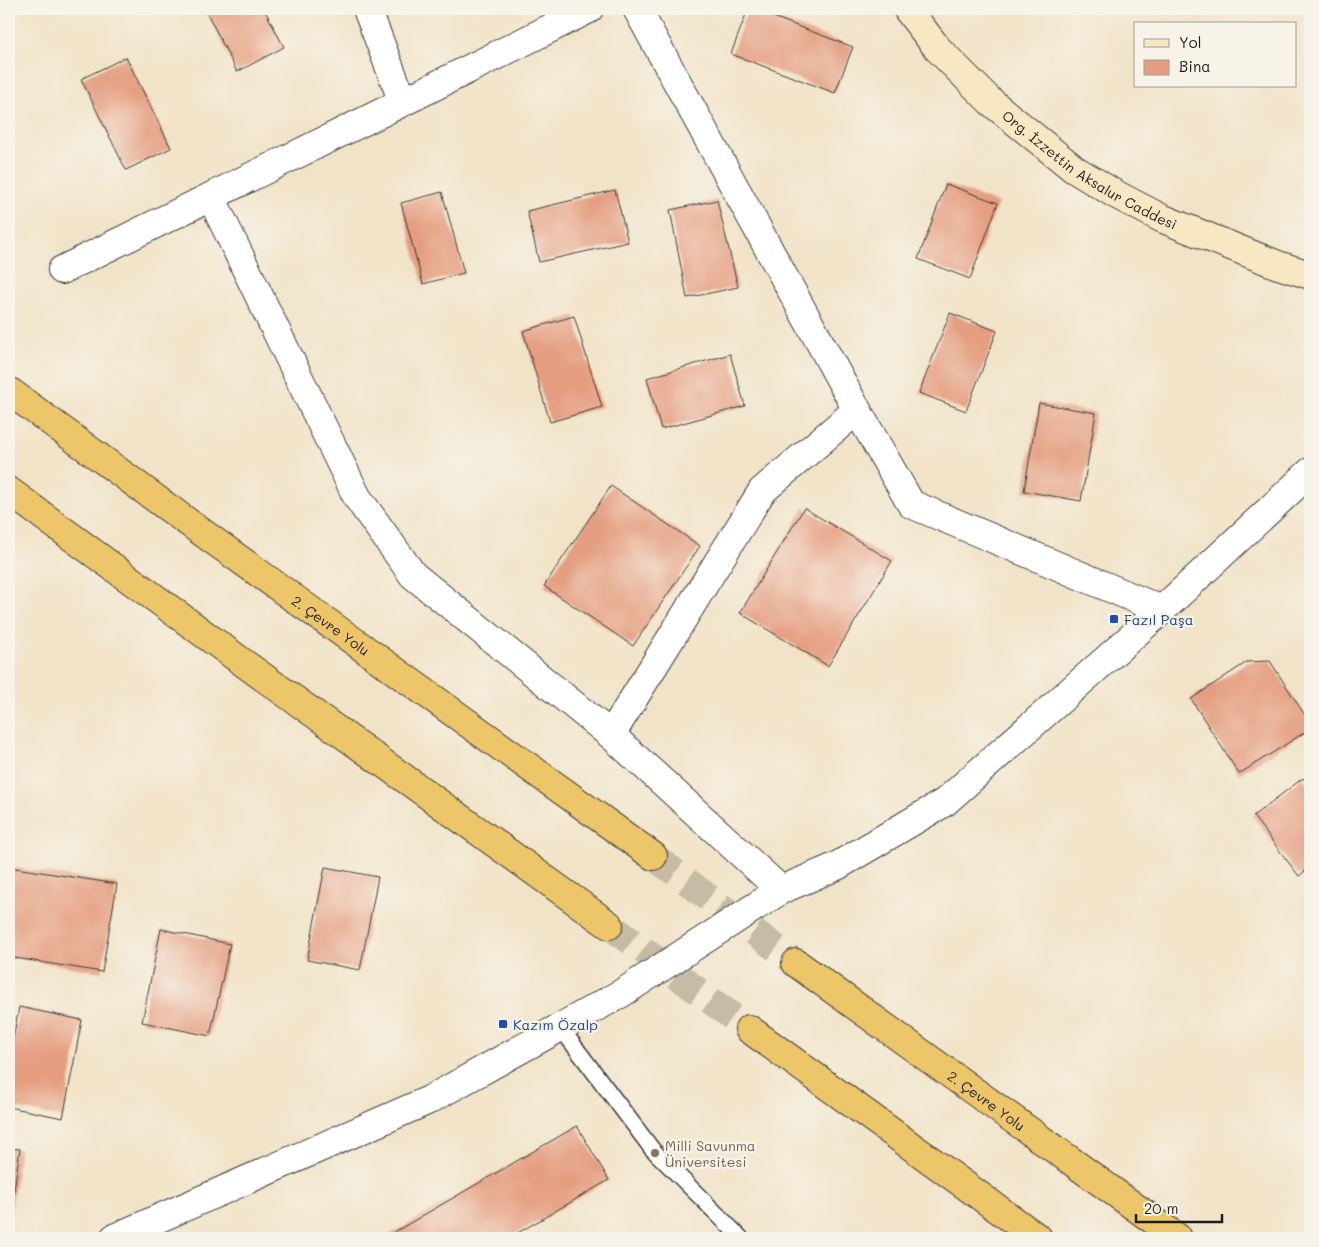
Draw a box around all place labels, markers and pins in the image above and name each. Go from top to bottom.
place label: Fazıl Paşa [1124,610,1194,629]
marker: Fazıl Paşa [1108,613,1120,625]
place label: Kazım Özalp [513,1015,598,1034]
marker: Kazım Özalp [497,1018,509,1030]
place label: Milli Savunma Üniversitesi [665,1136,756,1171]
marker: Milli Savunma Üniversitesi [649,1147,661,1159]

